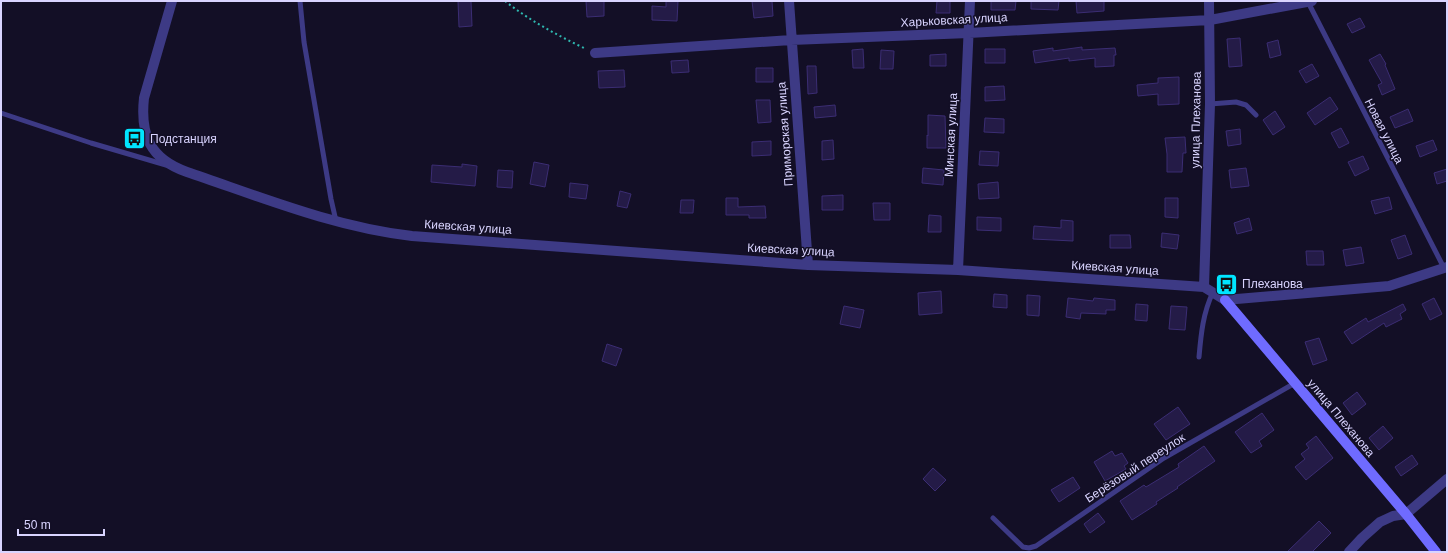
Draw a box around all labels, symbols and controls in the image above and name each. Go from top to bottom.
street label: Харьковская улица [900,10,1008,30]
street label: улица Плеханова [1188,71,1204,169]
street label: Приморская улица [774,81,796,187]
street label: Минская улица [942,92,960,177]
street label: Новая улица [1362,96,1407,166]
bus stop icon: Подстанция [121,126,147,152]
place label: Подстанция [150,132,217,146]
street label: Киевская улица [424,217,513,237]
street label: Киевская улица [747,241,835,259]
street label: Киевская улица [1071,258,1160,278]
bus stop icon: Плеханова [1213,271,1239,297]
place label: Плеханова [1242,277,1303,291]
street label: улица Плеханова [1304,376,1378,460]
street label: Берёзовый переулок [1082,430,1188,506]
scale bar [18,511,104,537]
text: 50 m [24,518,51,532]

